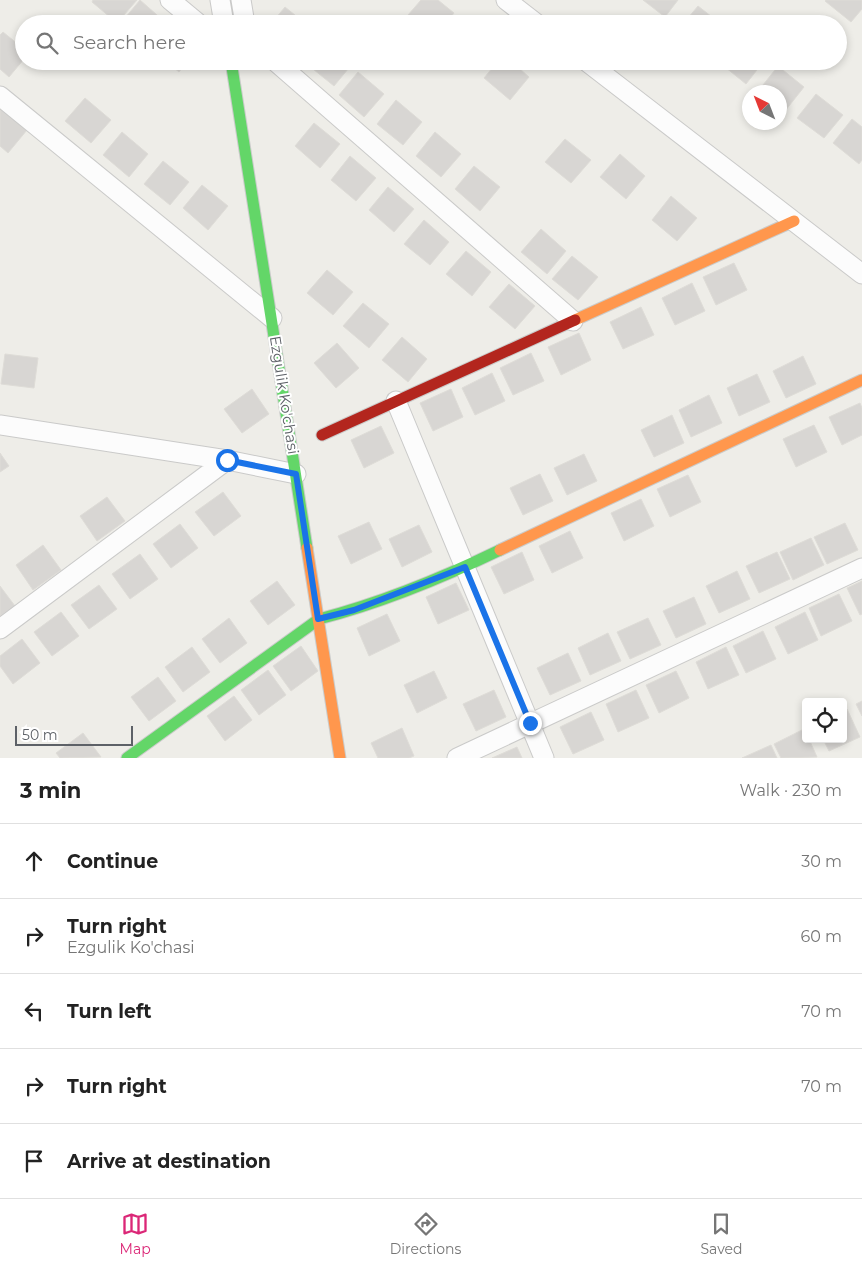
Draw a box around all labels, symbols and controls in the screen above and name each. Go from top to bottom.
search box [15,15,847,70]
icon: search [33,29,61,57]
text: Search here [73,31,186,54]
north arrow [742,85,787,130]
street label: Ezgulik Ko'chasi [266,334,303,456]
route start [216,449,239,472]
map controls [802,698,847,743]
button: locate [802,698,847,743]
route end [519,712,542,735]
scale bar [15,723,132,746]
text: 50 m [22,726,58,744]
text: 3 min [20,778,81,803]
text: Walk · 230 m [740,781,842,800]
icon: ahead [20,847,48,875]
text: Continue [67,850,158,873]
text: 30 m [801,852,842,871]
text: Turn right [67,915,167,938]
icon: right [20,922,48,950]
text: 60 m [800,927,842,946]
text: Ezgulik Ko'chasi [67,938,195,957]
icon: left [20,997,48,1025]
text: Turn left [67,1000,152,1023]
text: 70 m [801,1002,842,1021]
icon: right [20,1072,48,1100]
text: Turn right [67,1075,167,1098]
text: 70 m [801,1077,842,1096]
icon: arrive [20,1147,48,1175]
text: Arrive at destination [67,1150,271,1173]
tab: Map [120,1210,151,1258]
tab: Directions [390,1210,461,1258]
tab: Saved [700,1210,742,1258]

